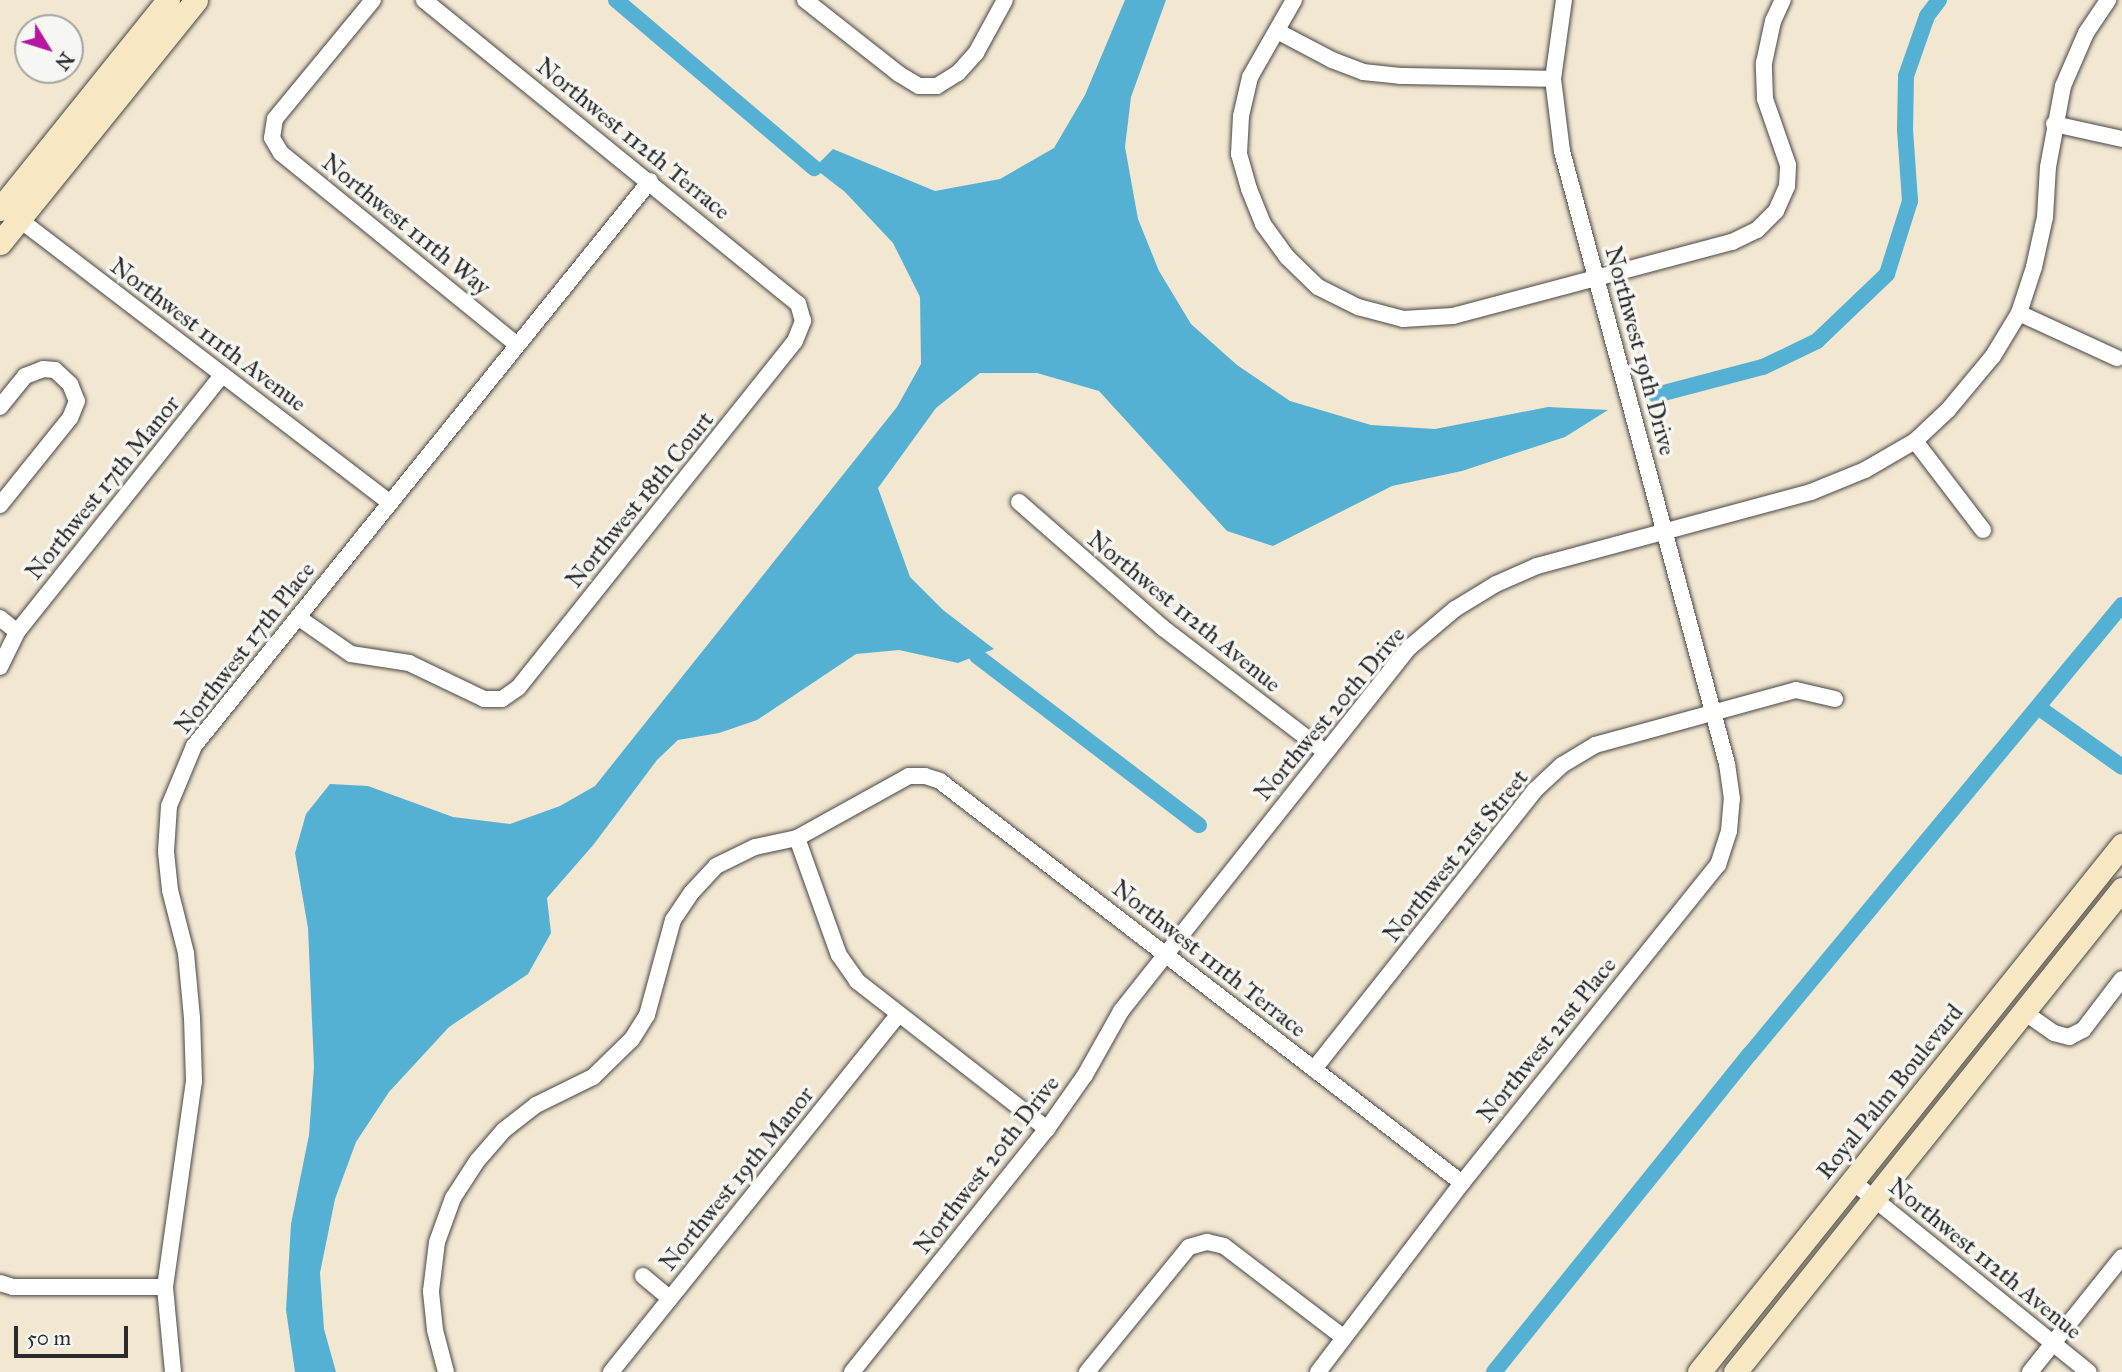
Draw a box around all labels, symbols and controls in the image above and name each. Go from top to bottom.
north arrow [14,14,84,84]
text: N [50,48,78,74]
street label: Northwest 112th Terrace [530,52,736,226]
street label: Northwest 111th Way [316,148,496,302]
street label: Northwest 19th Drive [1598,243,1682,459]
street label: Northwest 111th Avenue [104,252,312,418]
street label: Northwest 17th Manor [20,390,186,586]
street label: Northwest 18th Court [560,406,720,594]
street label: Northwest 112th Avenue [1081,525,1287,699]
street label: Northwest 17th Place [169,556,321,740]
street label: Northwest 20th Drive [1249,621,1411,807]
street label: Northwest 21st Street [1377,764,1535,948]
street label: Northwest 111th Terrace [1106,874,1312,1044]
street label: Northwest 21st Place [1471,951,1623,1129]
street label: Royal Palm Boulevard [1811,999,1969,1185]
street label: Northwest 20th Drive [908,1070,1066,1260]
street label: Northwest 19th Manor [654,1081,820,1277]
street label: Northwest 112th Avenue [1882,1172,2088,1346]
scale bar [18,1312,131,1356]
text: 50 m [27,1325,71,1351]

